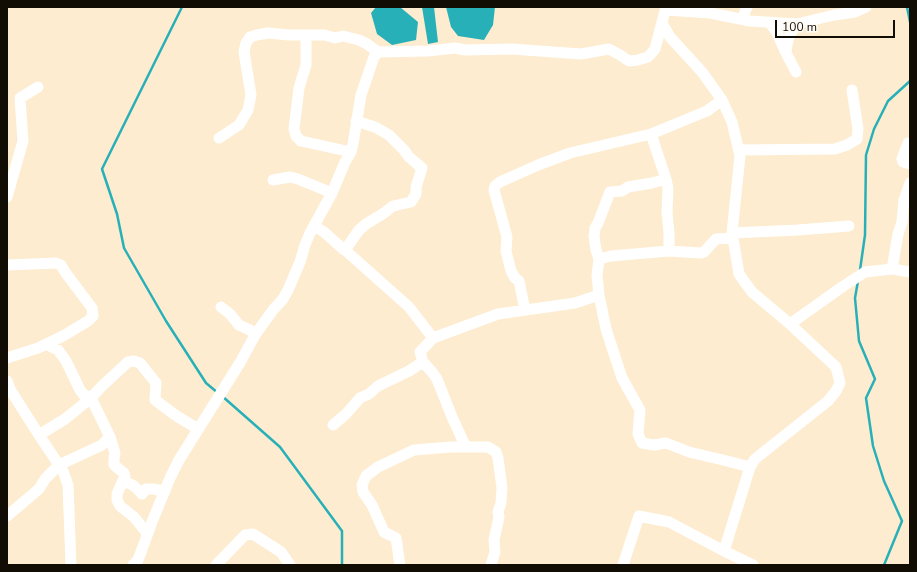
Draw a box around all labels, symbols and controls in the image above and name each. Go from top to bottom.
scale bar [777,12,897,38]
text: 100 m [782,19,817,35]

